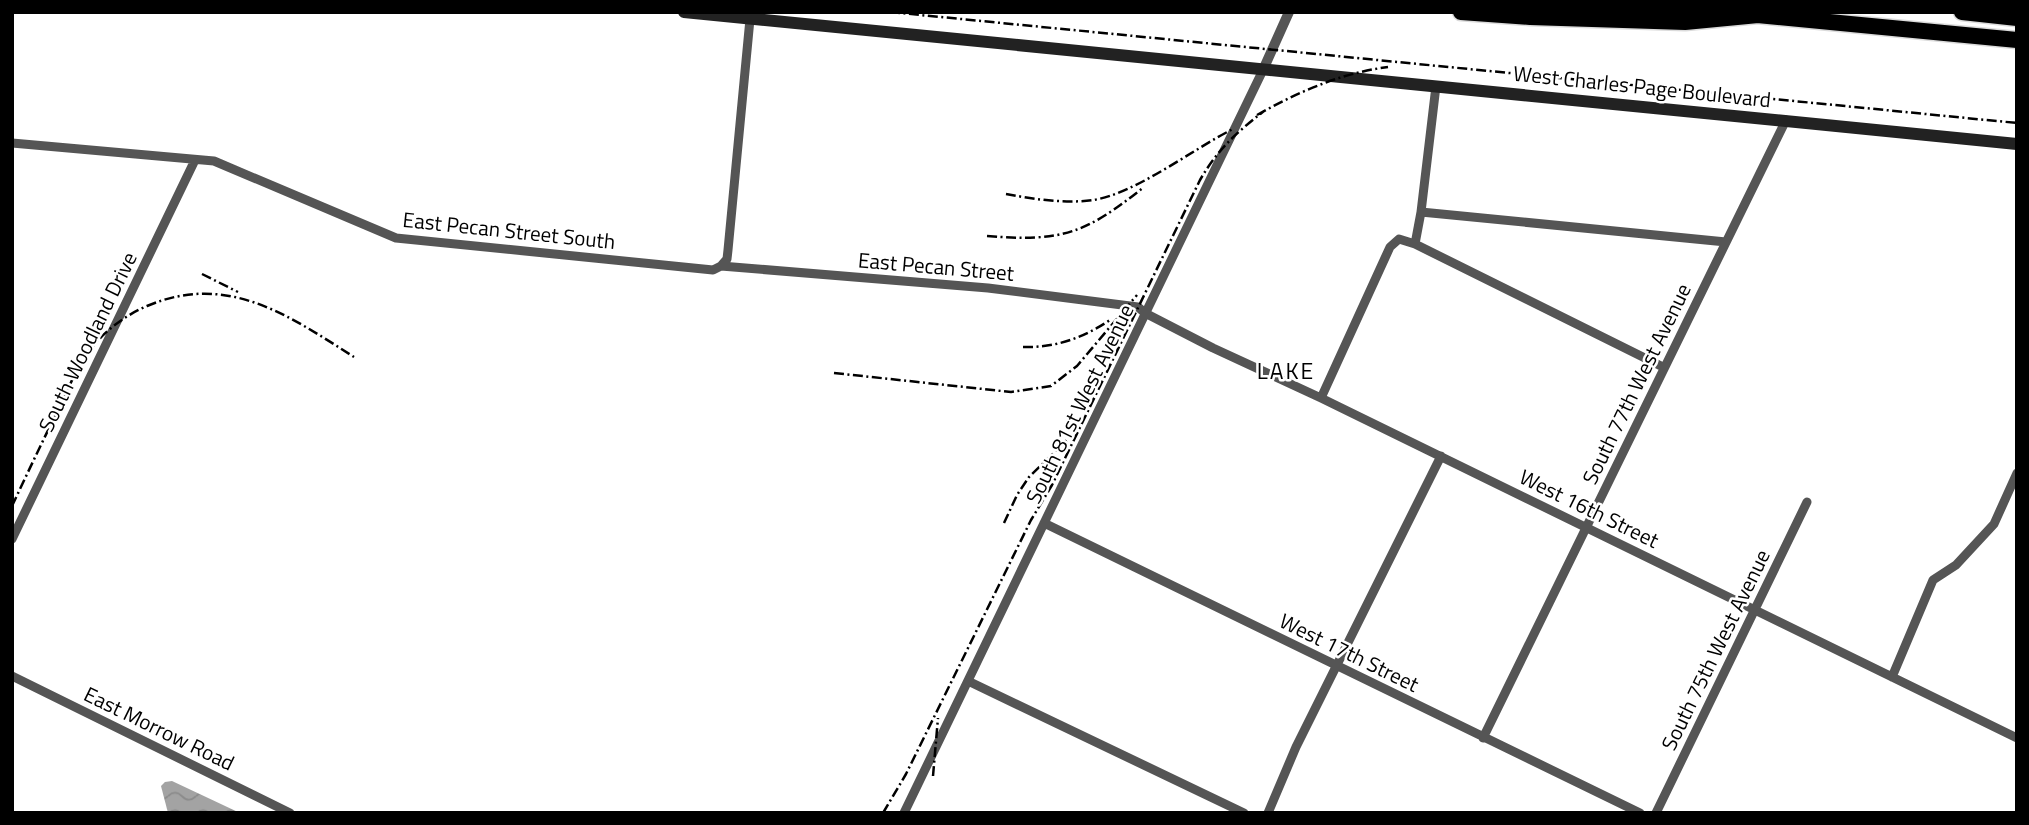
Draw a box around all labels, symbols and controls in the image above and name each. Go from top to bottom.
street label: West Charles Page Boulevard [1512,57,1772,115]
street label: East Pecan Street South [401,203,617,257]
street label: East Pecan Street [857,243,1016,289]
street label: South Woodland Drive [30,246,145,437]
street label: South 77th West Avenue [1574,278,1699,489]
street label: South 81st West Avenue [1017,298,1141,509]
district label: LAKE [1257,353,1315,388]
street label: West 16th Street [1514,461,1665,556]
street label: South 75th West Avenue [1653,544,1778,755]
street label: West 17th Street [1274,605,1425,700]
street label: East Morrow Road [79,678,240,778]

